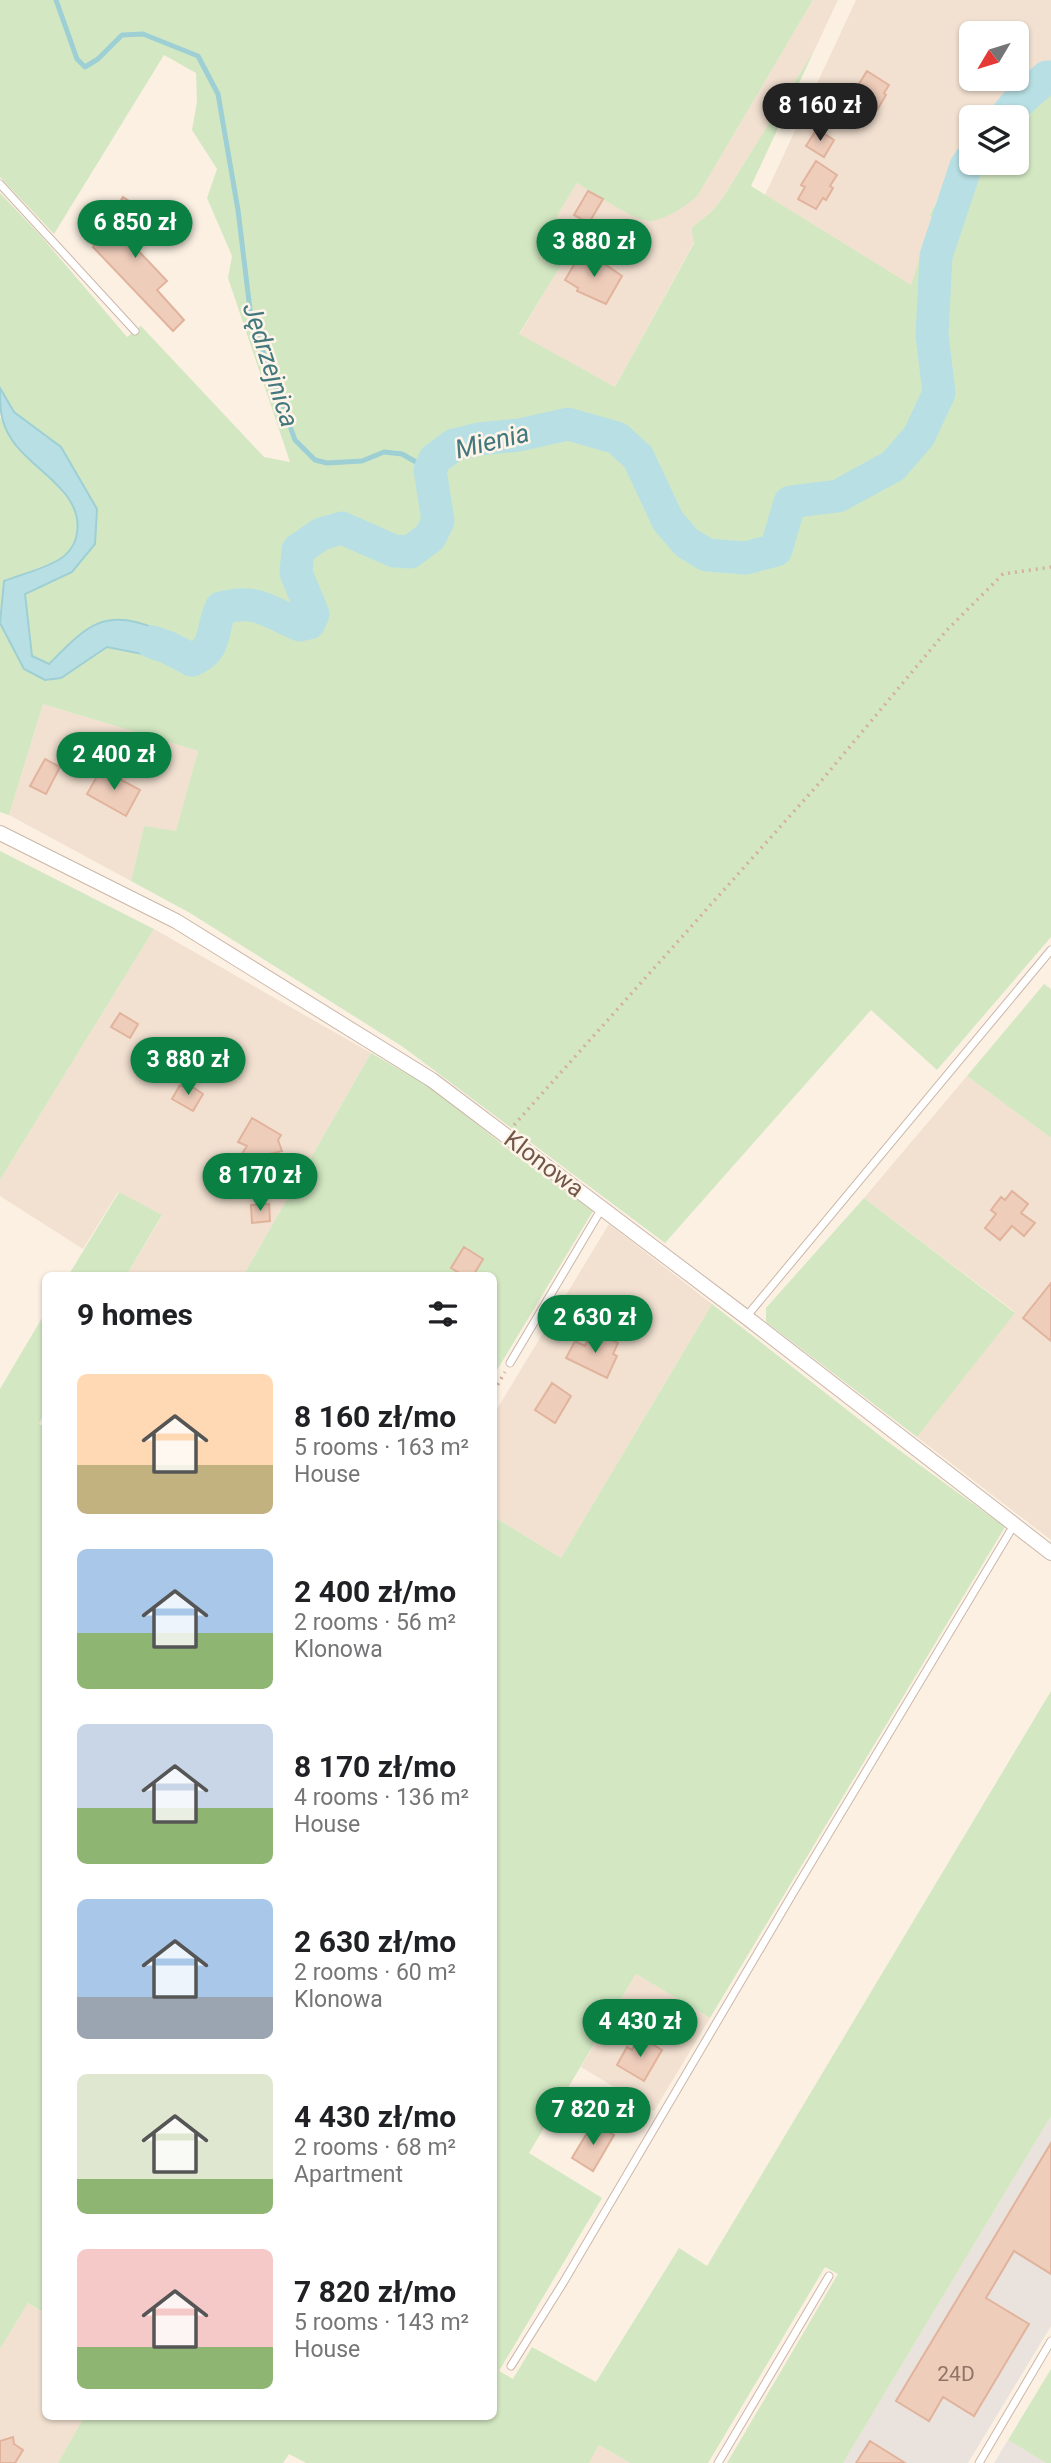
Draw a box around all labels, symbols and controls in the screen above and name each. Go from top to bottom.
north arrow [959,21,1029,91]
map controls [959,21,1029,175]
pin: 8 160 zł [748,83,892,143]
text: 8 160 zł [779,92,861,119]
button: layers [959,105,1029,175]
pin: 6 850 zł [63,201,207,260]
text: 6 850 zł [94,209,176,236]
pin: 3 880 zł [522,219,666,279]
text: 3 880 zł [553,228,635,255]
water label: Jędrzejnica [237,299,305,431]
water label: Mienia [452,417,532,465]
pin: 2 400 zł [42,732,186,792]
text: 2 400 zł [73,741,155,768]
pin: 3 880 zł [116,1038,260,1097]
text: 3 880 zł [147,1046,229,1073]
street label: Klonowa [499,1125,589,1203]
pin: 8 170 zł [188,1154,332,1213]
text: 8 170 zł [219,1162,301,1189]
icon: filters [424,1295,462,1333]
pin: 2 630 zł [523,1296,667,1355]
text: 9 homes [77,1297,193,1332]
text: 2 630 zł [554,1304,636,1331]
text: 8 160 zł/mo [294,1399,456,1434]
icon: home [133,1402,217,1486]
text: 5 rooms · 163 m² [294,1434,469,1461]
text: House [294,1461,360,1488]
text: 2 400 zł/mo [294,1574,456,1609]
icon: home [133,1577,217,1661]
text: 2 rooms · 56 m² [294,1609,456,1636]
text: Klonowa [294,1636,383,1663]
text: 8 170 zł/mo [294,1749,456,1784]
icon: home [133,1752,217,1836]
text: 4 rooms · 136 m² [294,1784,469,1811]
text: House [294,1811,360,1838]
text: 2 630 zł/mo [294,1924,456,1959]
icon: home [133,1927,217,2011]
text: 2 rooms · 60 m² [294,1959,456,1986]
text: Klonowa [294,1986,383,2013]
pin: 4 430 zł [568,2000,712,2059]
text: 4 430 zł [599,2008,681,2035]
pin: 7 820 zł [521,2088,665,2147]
text: 7 820 zł [552,2096,634,2123]
text: 4 430 zł/mo [294,2099,456,2134]
icon: home [133,2102,217,2186]
text: 2 rooms · 68 m² [294,2134,456,2161]
text: Apartment [294,2161,403,2188]
text: 7 820 zł/mo [294,2274,456,2309]
icon: home [133,2277,217,2361]
text: 5 rooms · 143 m² [294,2309,469,2336]
text: House [294,2336,360,2363]
house number: 24D [937,2362,975,2386]

